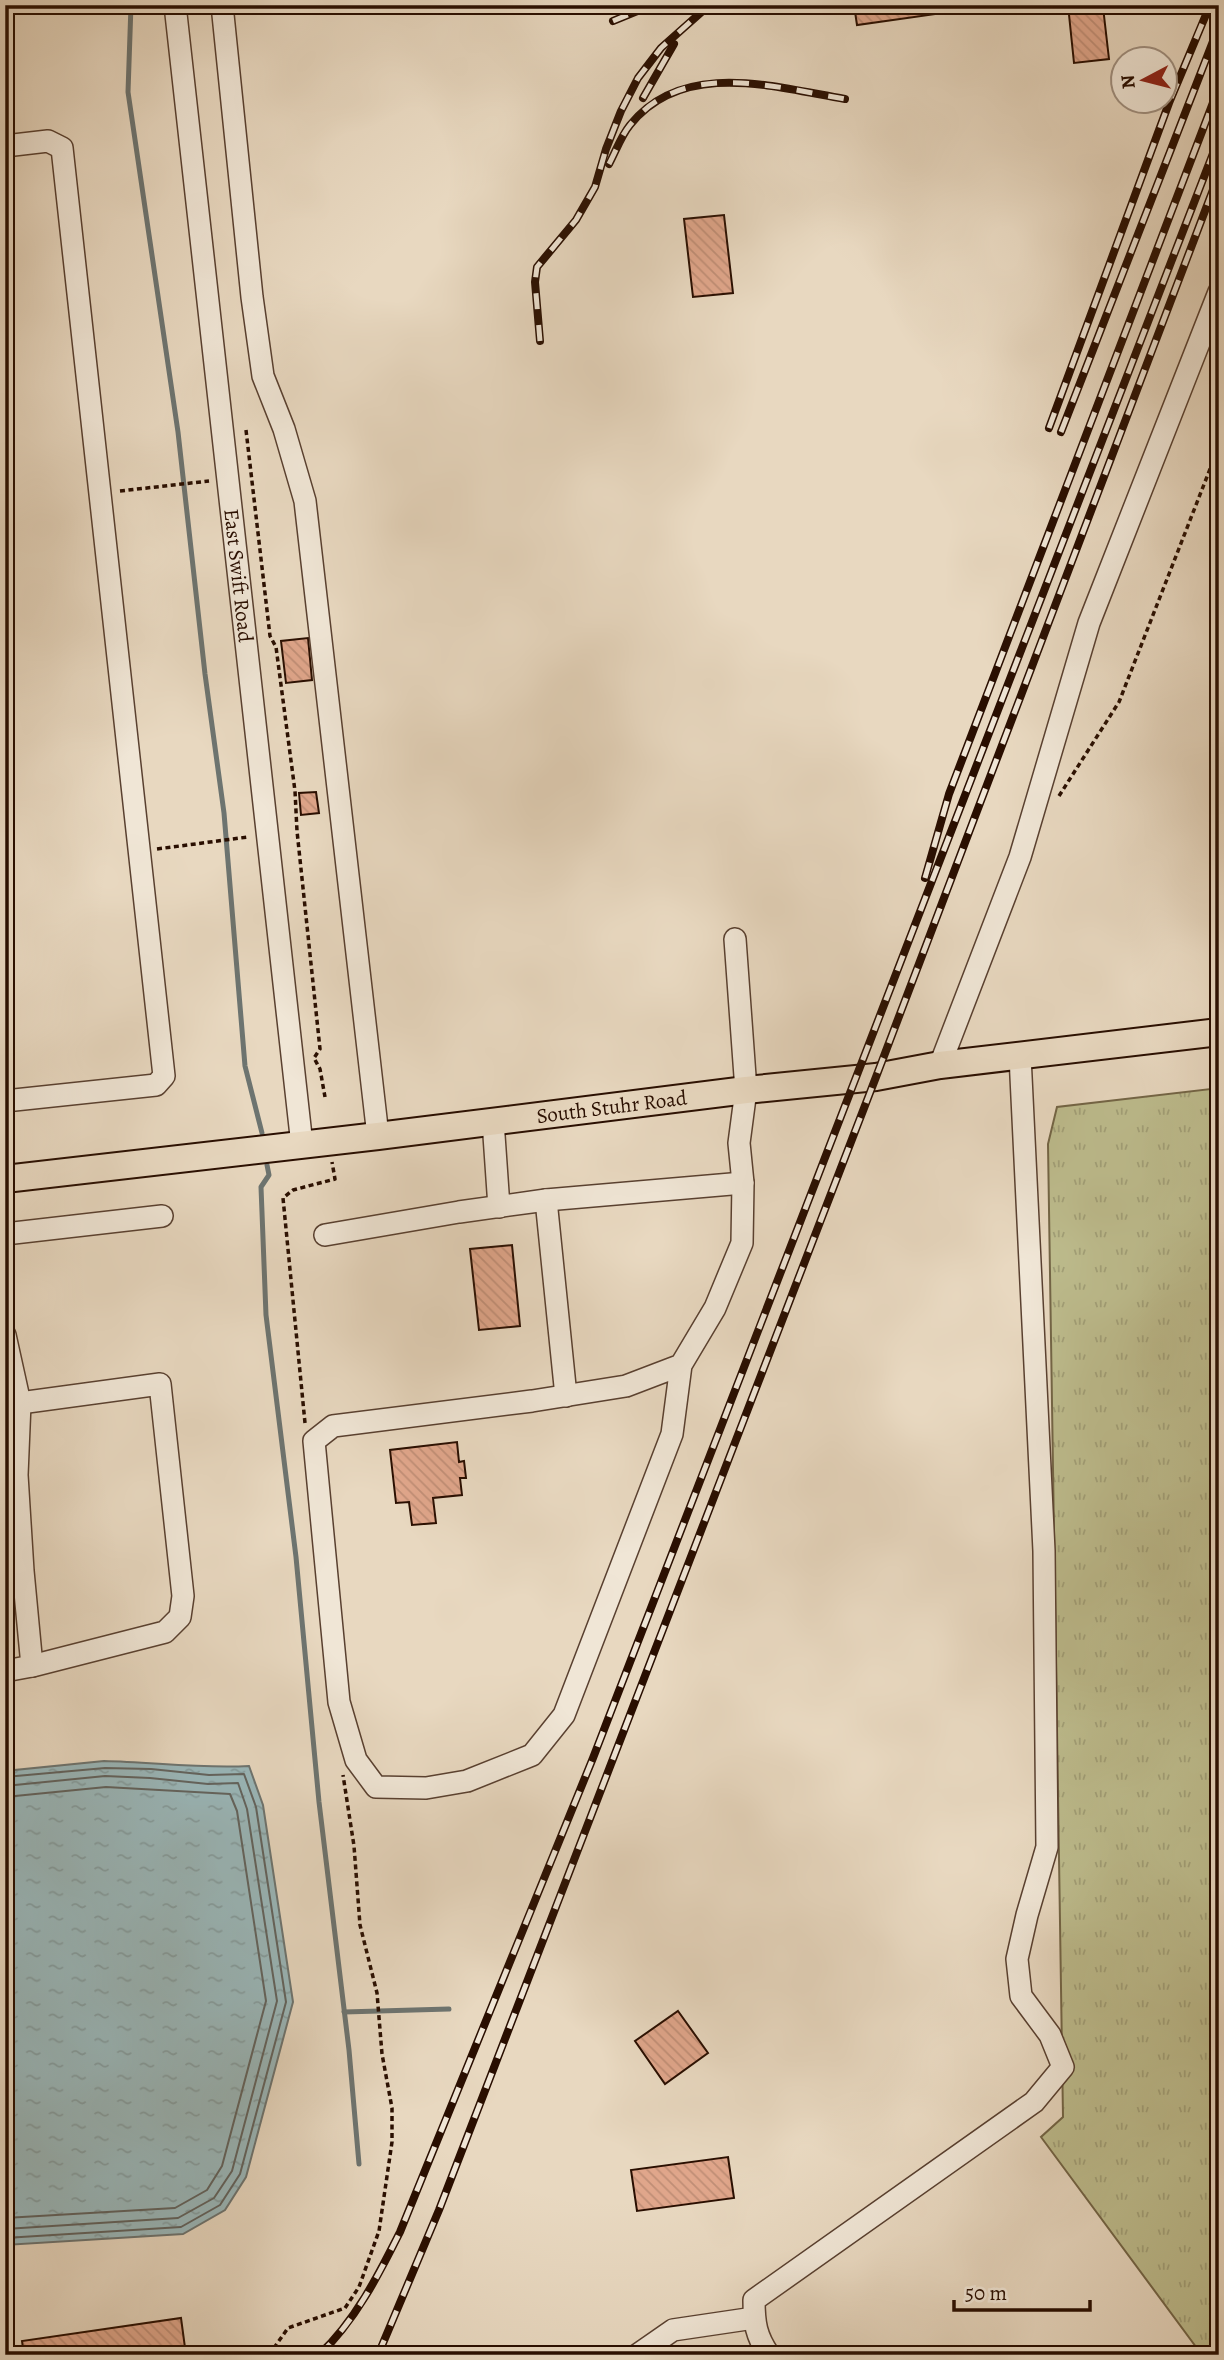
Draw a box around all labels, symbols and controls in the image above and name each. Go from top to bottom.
north arrow [1108,46,1178,116]
text: N [1114,73,1142,90]
street label: East Swift Road [217,507,260,645]
street label: South Stuhr Road [535,1083,689,1130]
scale bar [954,2269,1091,2313]
text: 50 m [965,2279,1007,2307]

